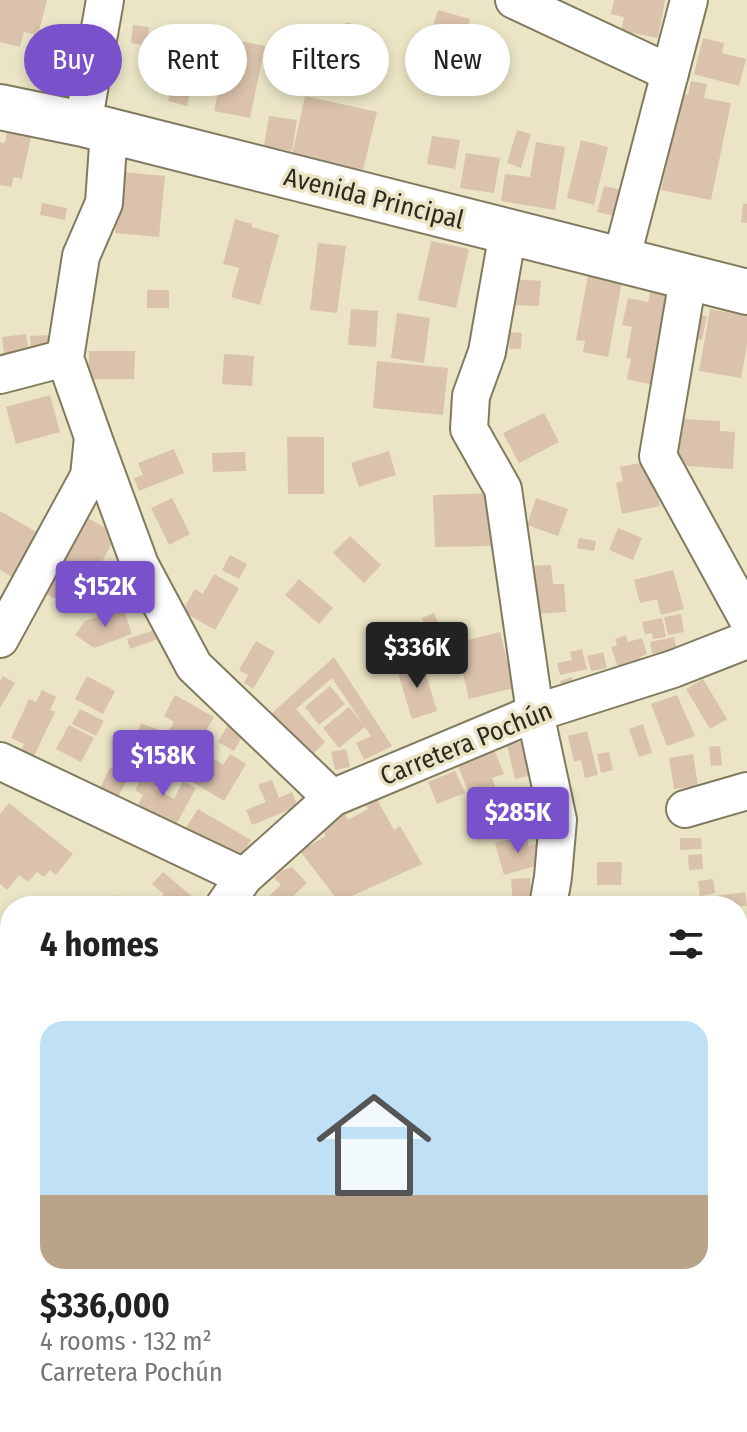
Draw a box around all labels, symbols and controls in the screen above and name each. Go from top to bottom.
chip: Buy [24,24,122,96]
chip: Rent [138,24,247,96]
chip: Filters [263,24,389,96]
chip: New [405,24,510,96]
street label: Avenida Principal [281,161,467,236]
pin: $152K [49,561,161,629]
text: $152K [74,571,136,602]
pin: $336K [361,622,473,690]
text: $336K [384,632,450,663]
street label: Carretera Pochún [376,695,557,792]
pin: $158K [107,730,219,798]
text: $158K [131,740,195,771]
pin: $285K [462,787,574,855]
text: $285K [485,797,551,828]
icon: filters [664,922,708,966]
text: 4 homes [40,924,159,965]
icon: home [302,1073,446,1217]
text: $336,000 [40,1285,170,1326]
text: 4 rooms · 132 m² [40,1326,212,1357]
text: Carretera Pochún [40,1357,223,1388]

